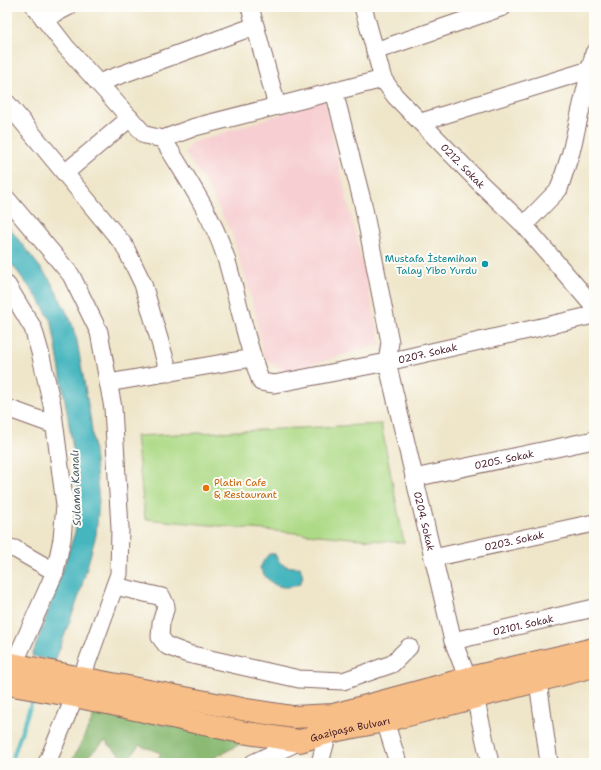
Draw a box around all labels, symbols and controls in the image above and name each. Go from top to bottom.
street label: 0212. Sokak [438,140,488,191]
place label: Mustafa İstemihan Talay Yibo Yurdu [385,252,477,277]
marker: Mustafa İstemihan Talay Yibo Yurdu [480,259,490,269]
street label: 0207. Sokak [397,340,459,366]
street label: 0205. Sokak [473,446,535,472]
water label: Sulama Kanalı [67,450,85,526]
place label: Platin Cafe & Restaurant [214,476,277,501]
marker: Platin Cafe & Restaurant [201,483,211,493]
street label: 0204. Sokak [411,490,438,552]
street label: 0203. Sokak [483,527,546,553]
street label: 02101. Sokak [491,611,555,638]
street label: Gazipaşa Bulvarı [308,713,391,744]

